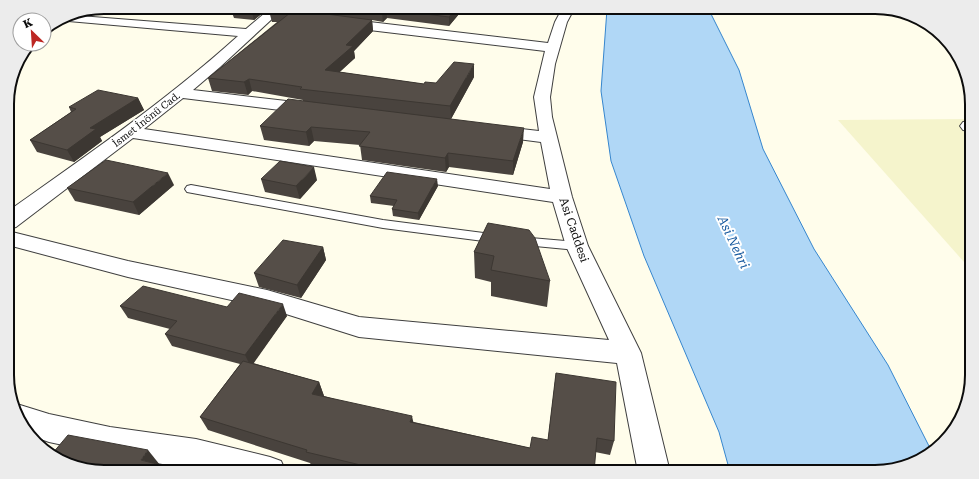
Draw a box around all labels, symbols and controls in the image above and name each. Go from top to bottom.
north arrow [12,12,52,52]
text: K [21,16,35,31]
street label: İsmet İnönü Cad. [110,90,182,149]
street label: Asi Caddesi [556,196,592,264]
water label: Asi Nehri [714,213,752,271]

